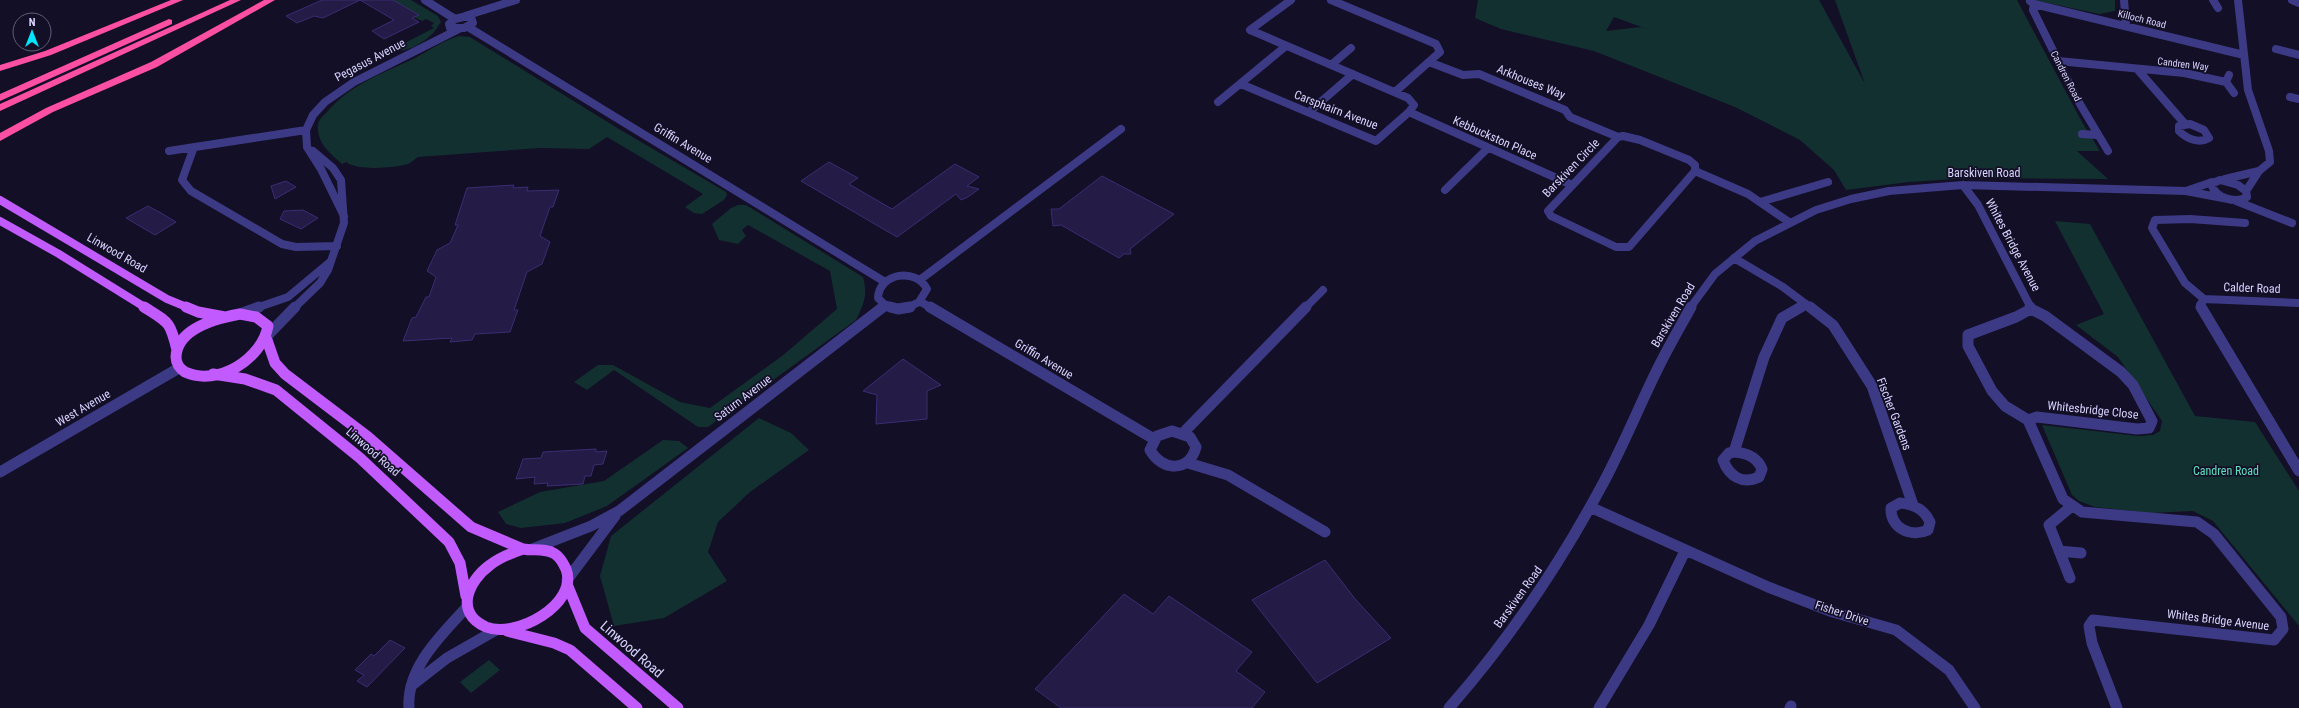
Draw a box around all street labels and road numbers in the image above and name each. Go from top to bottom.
street label: Killoch Road [2117,8,2167,30]
street label: Pegasus Avenue [332,35,408,84]
street label: Candren Road [2049,49,2083,103]
street label: Candren Way [2157,55,2209,73]
street label: Arkhouses Way [1495,62,1567,102]
street label: Carsphairn Avenue [1292,88,1380,133]
street label: Kebbuckston Place [1451,113,1539,163]
street label: Griffin Avenue [651,120,715,166]
street label: Barskiven Circle [1540,136,1603,200]
street label: Barskiven Road [1948,166,2021,180]
street label: Whites Bridge Avenue [1983,196,2043,294]
street label: Linwood Road [85,230,150,276]
street label: Barskiven Road [1648,280,1698,350]
street label: Calder Road [2223,280,2281,296]
street label: Griffin Avenue [1012,336,1076,382]
street label: Saturn Avenue [712,372,775,424]
street label: Fischer Gardens [1874,376,1914,452]
street label: West Avenue [53,387,113,429]
street label: Whitesbridge Close [2047,398,2140,422]
street label: Linwood Road [343,425,403,479]
street label: Barskiven Road [1491,563,1545,631]
street label: Fisher Drive [1813,598,1871,628]
street label: Whites Bridge Avenue [2166,607,2270,633]
street label: Linwood Road [597,617,667,681]

